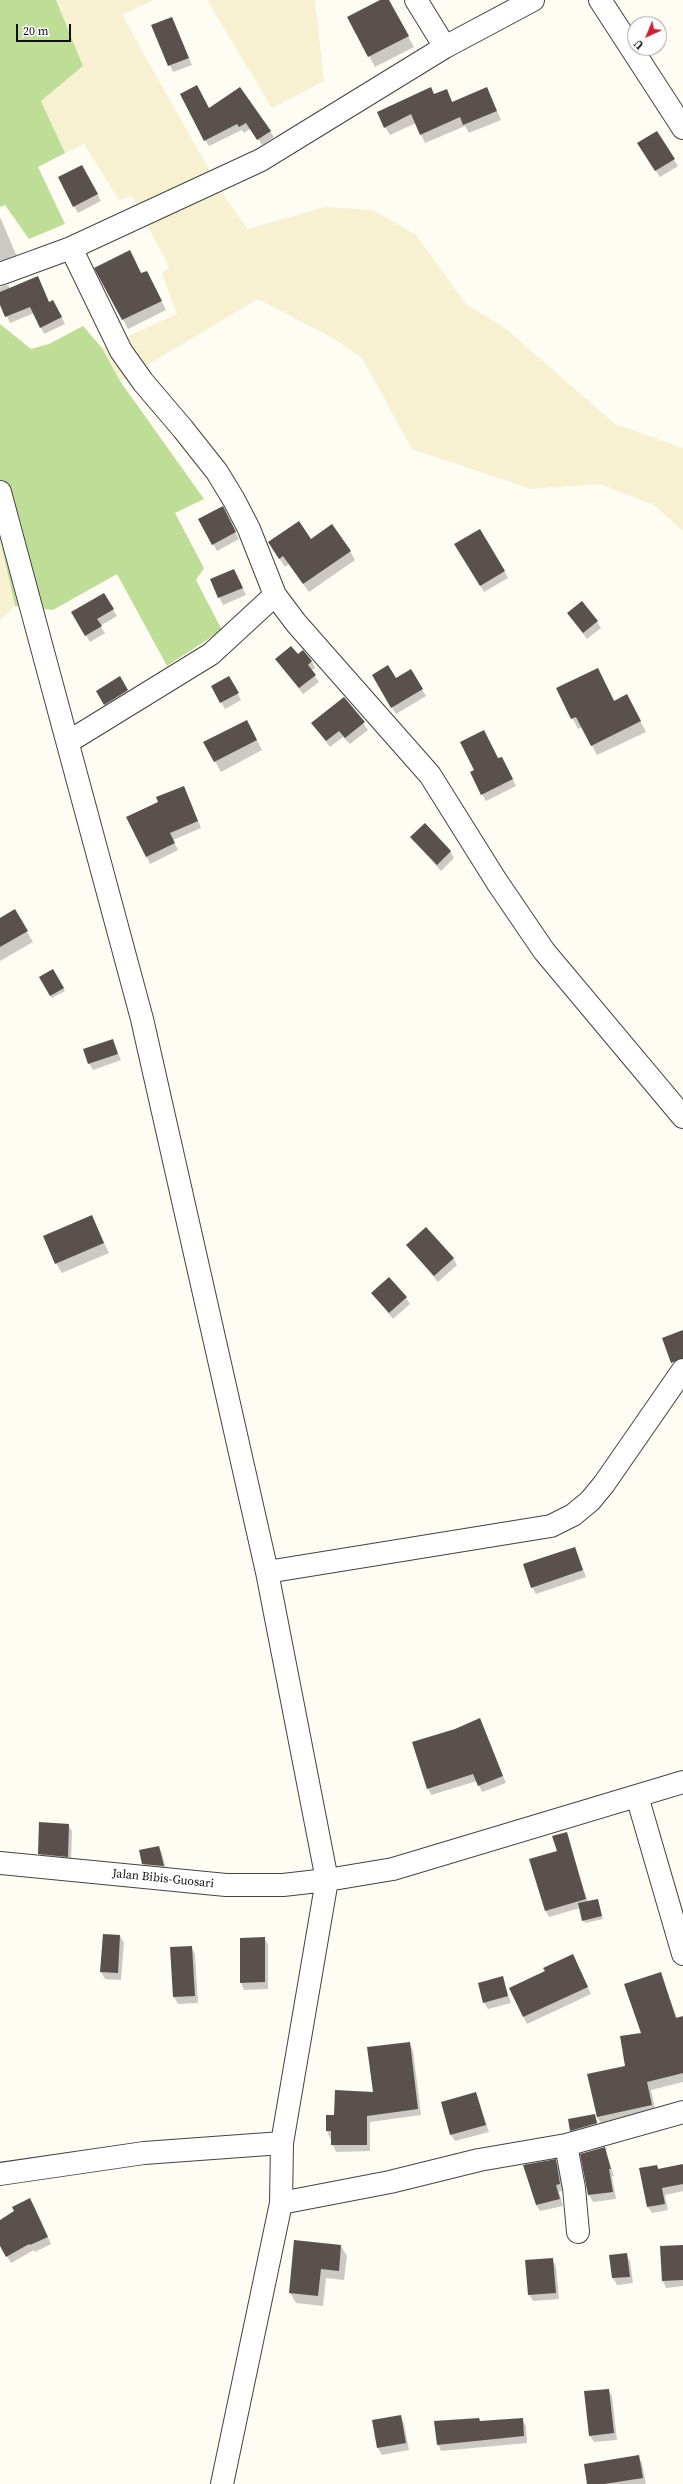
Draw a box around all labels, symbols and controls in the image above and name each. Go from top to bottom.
scale bar [18,16,73,42]
north arrow [627,16,667,56]
text: 20 m [23,23,49,39]
text: U [631,36,647,52]
street label: Jalan Bibis-Guosari [111,1867,215,1891]

